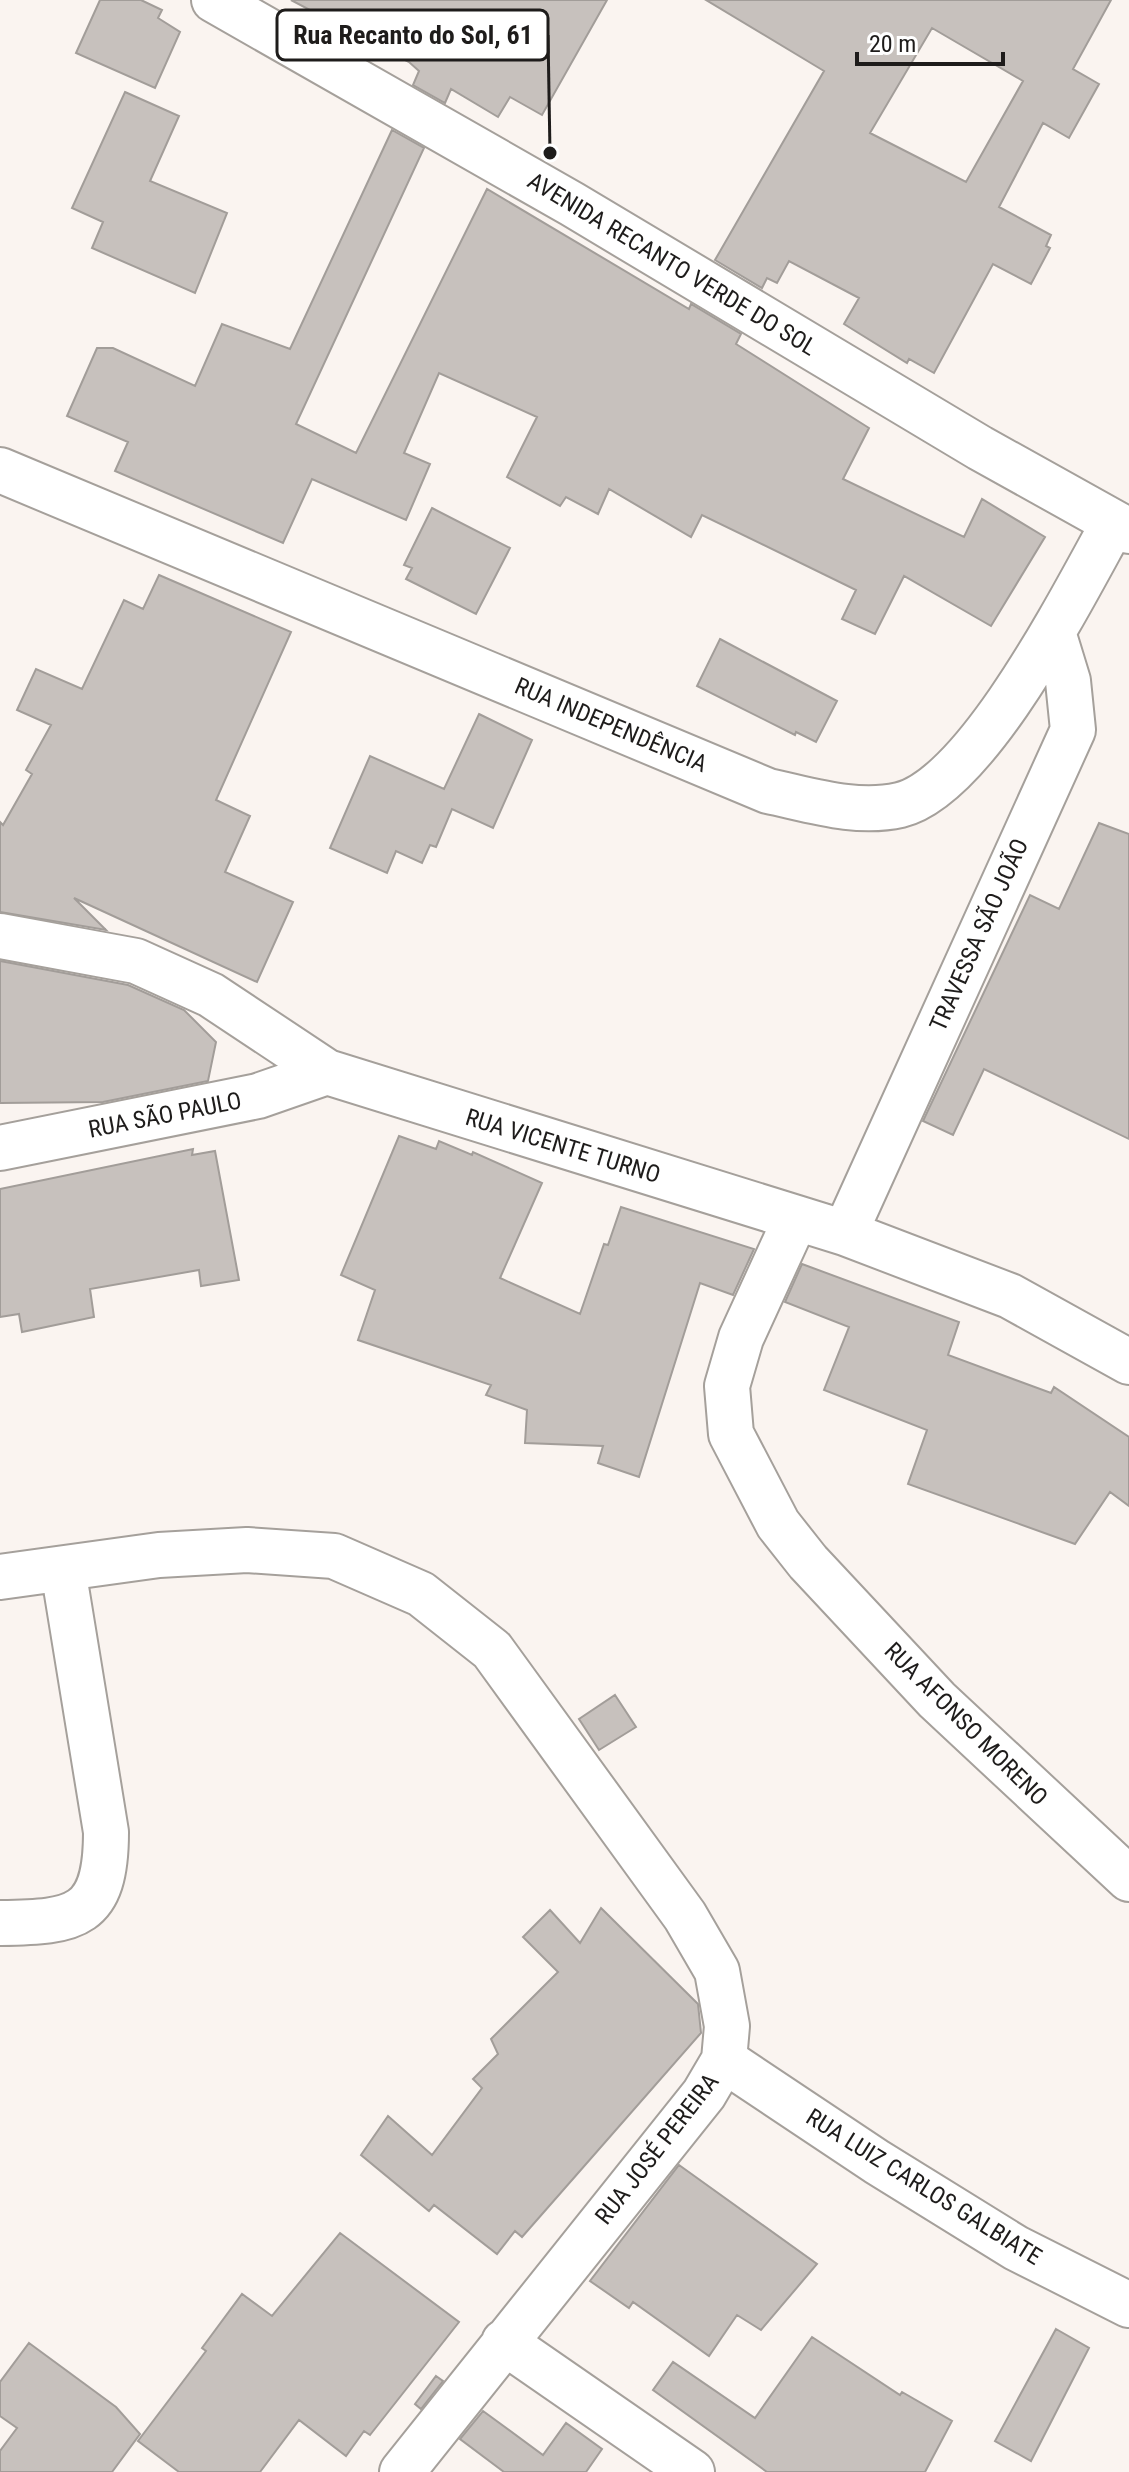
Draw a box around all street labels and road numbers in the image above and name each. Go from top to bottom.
street label: AVENIDA RECANTO VERDE DO SOL [523,167,821,361]
street label: RUA INDEPENDÊNCIA [511,672,711,778]
street label: TRAVESSA SÃO JOÃO [924,834,1034,1036]
street label: RUA SÃO PAULO [86,1086,244,1144]
street label: RUA VICENTE TURNO [462,1103,664,1189]
street label: RUA AFONSO MORENO [879,1637,1053,1811]
street label: RUA JOSÉ PEREIRA [589,2068,725,2230]
street label: RUA LUIZ CARLOS GALBIATE [801,2103,1047,2271]

